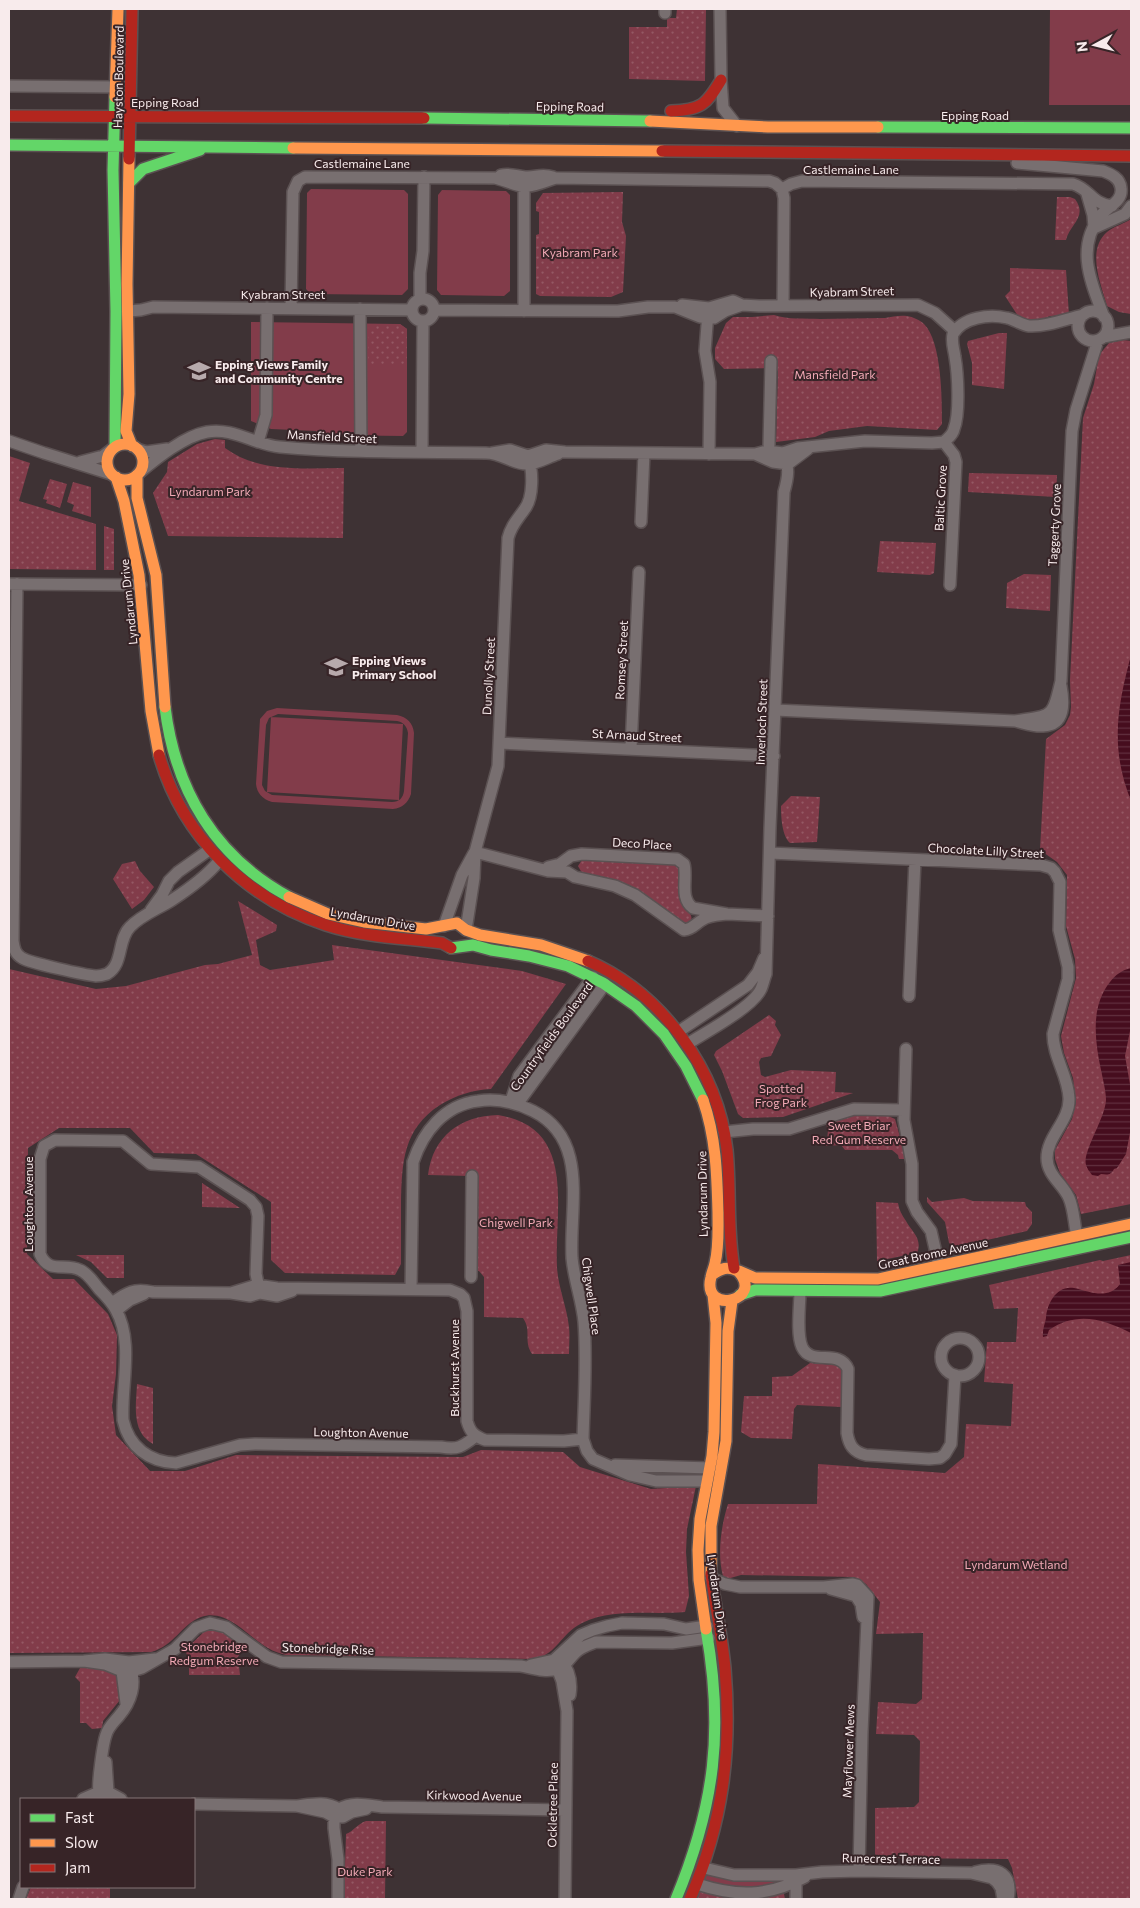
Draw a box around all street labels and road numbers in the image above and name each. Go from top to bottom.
street label: Hayston Boulevard [110,26,126,128]
street label: Epping Road [131,95,199,109]
street label: Epping Road [536,98,604,114]
street label: Epping Road [941,108,1009,122]
street label: Castlemaine Lane [314,156,410,170]
street label: Castlemaine Lane [803,162,899,176]
street label: Kyabram Street [810,283,895,299]
street label: Kyabram Street [241,287,325,301]
street label: Mansfield Street [287,427,378,445]
street label: Baltic Grove [931,465,949,531]
street label: Taggerty Grove [1045,483,1063,567]
street label: Lyndarum Drive [117,558,139,646]
street label: Romsey Street [612,620,630,700]
street label: Dunolly Street [479,637,497,715]
street label: Inverloch Street [752,679,770,765]
street label: St Arnaud Street [592,726,682,744]
street label: Deco Place [612,834,672,852]
street label: Chocolate Lilly Street [927,840,1045,860]
street label: Lyndarum Drive [329,904,417,932]
street label: Countryfields Boulevard [507,979,595,1093]
street label: Lyndarum Drive [694,1151,710,1237]
street label: Loughton Avenue [21,1156,35,1252]
street label: Great Brome Avenue [877,1235,989,1271]
street label: Chigwell Place [580,1256,604,1336]
street label: Buckhurst Avenue [447,1319,461,1417]
street label: Loughton Avenue [313,1424,409,1440]
street label: Lyndarum Drive [705,1553,731,1641]
street label: Stonebridge Rise [282,1639,374,1657]
street label: Mayflower Mews [839,1704,857,1798]
street label: Ockletree Place [544,1762,560,1848]
street label: Kirkwood Avenue [426,1787,522,1803]
street label: Runecrest Terrace [842,1850,940,1866]

